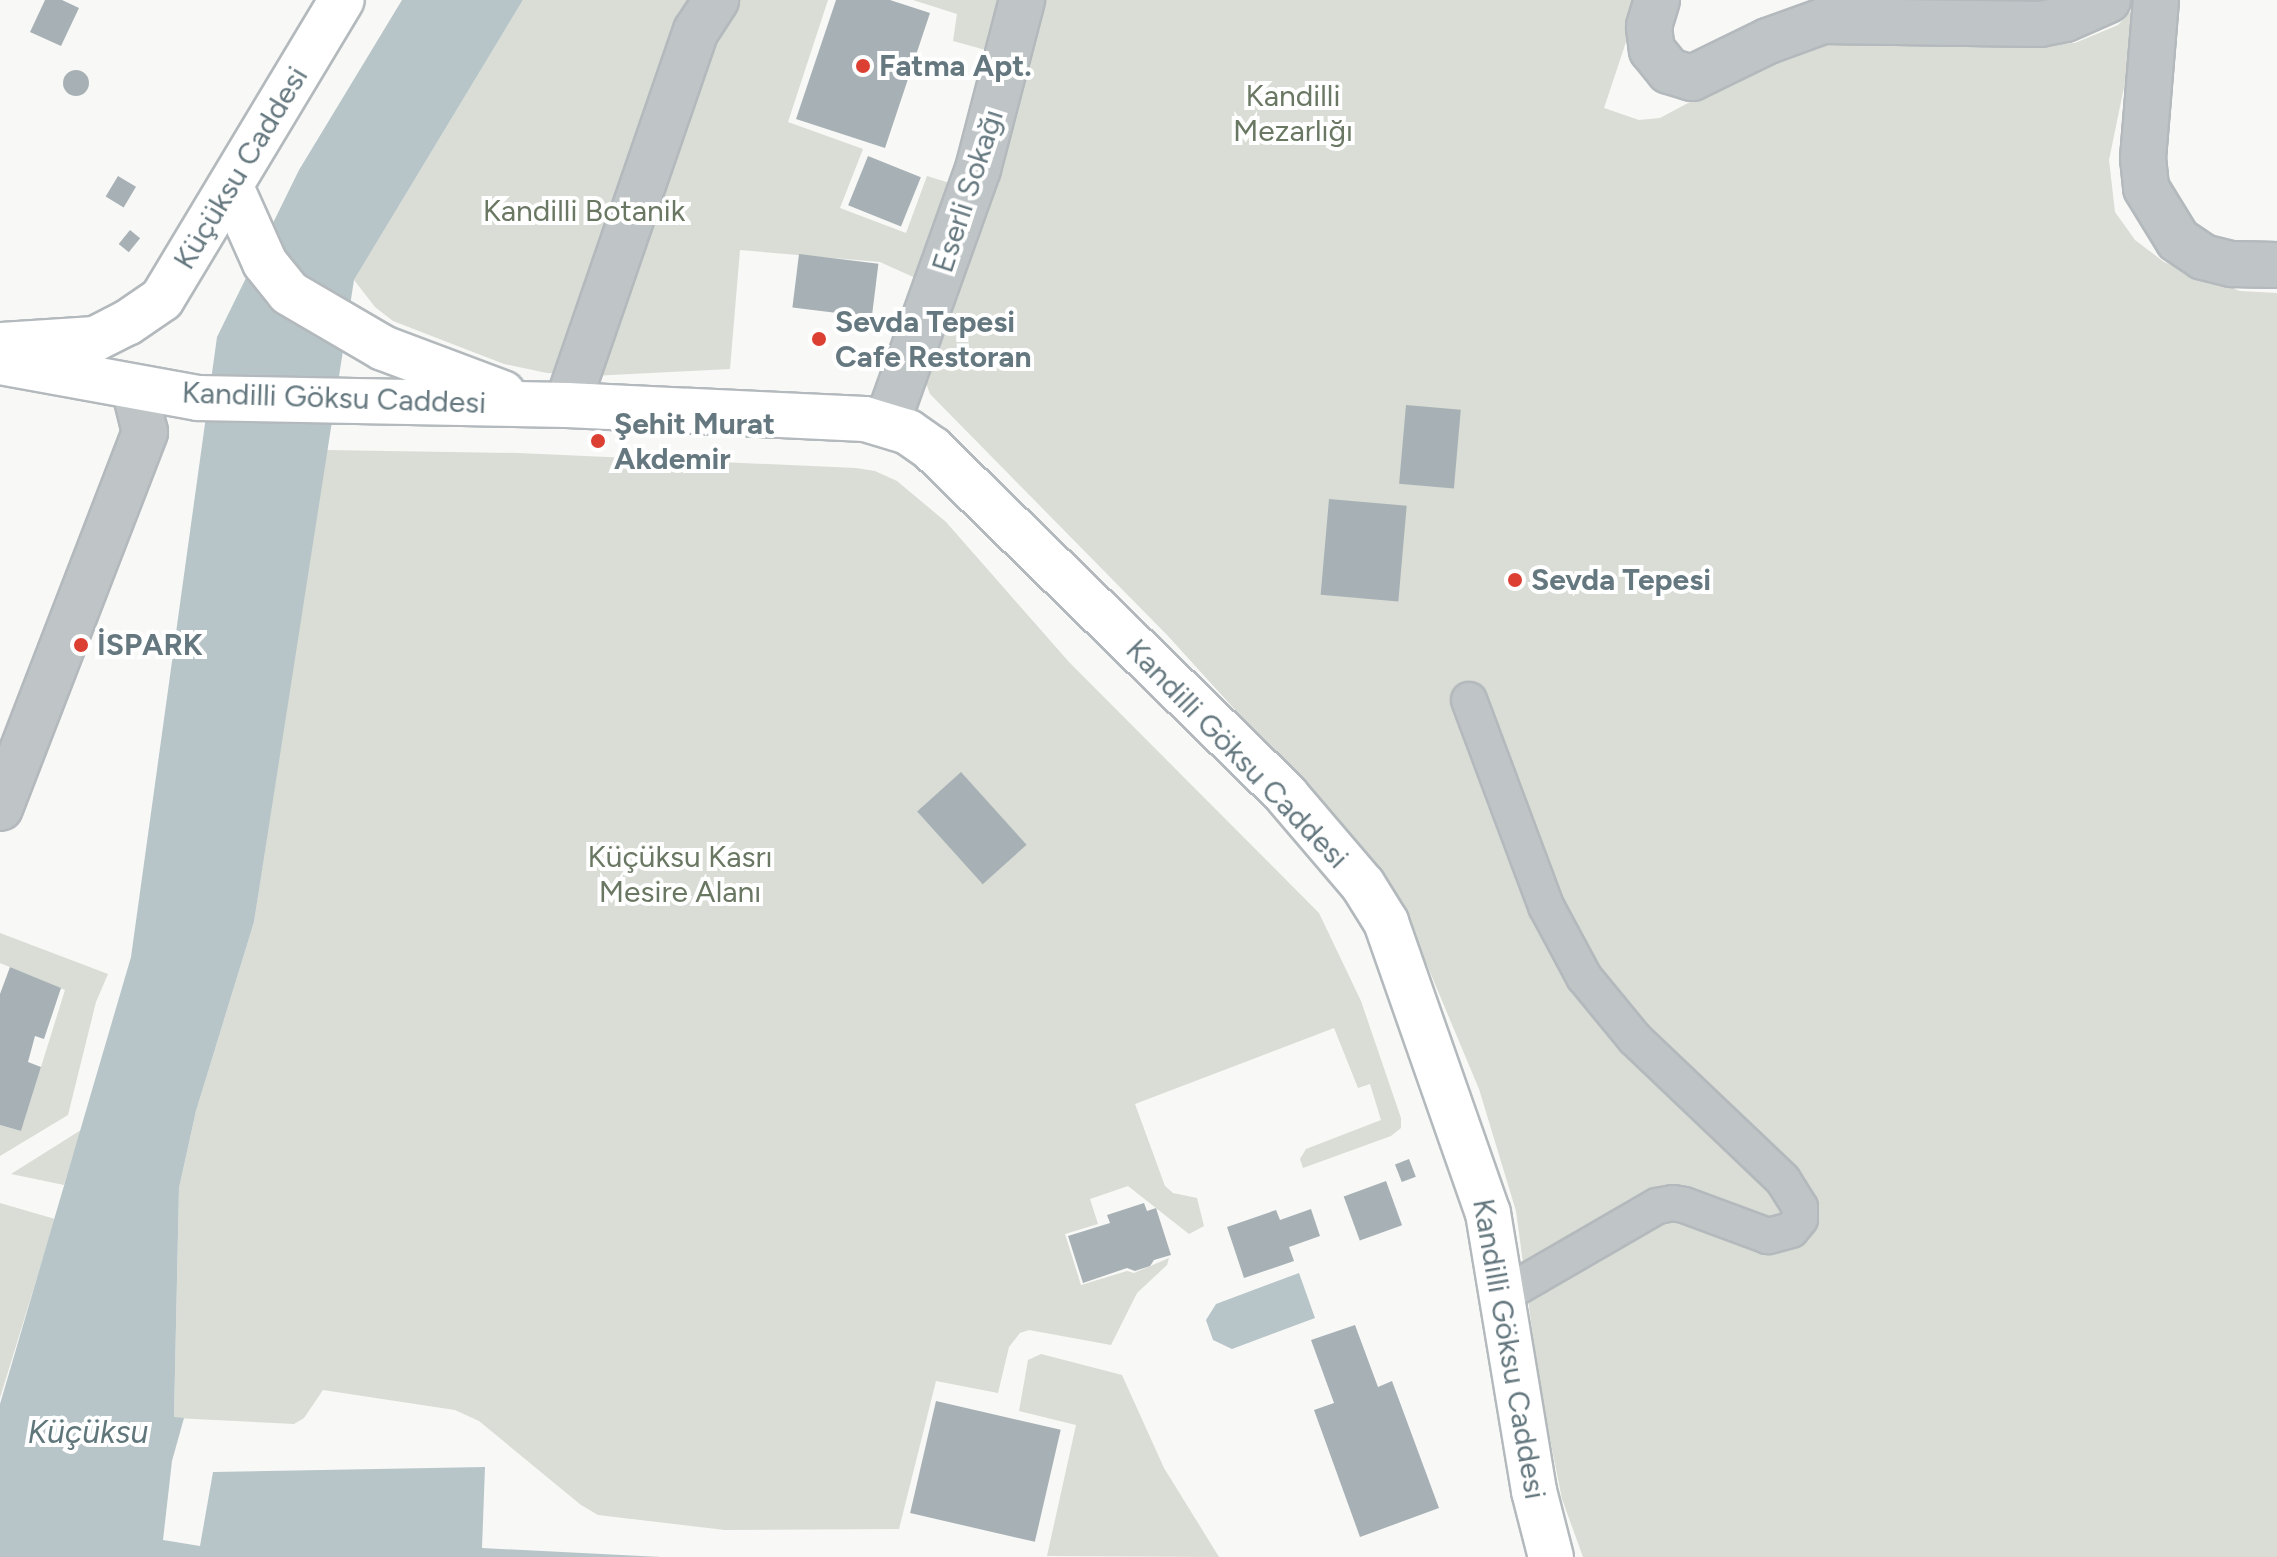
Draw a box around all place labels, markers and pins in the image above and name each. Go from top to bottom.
place label: Fatma Apt. [879,48,1032,84]
marker: Fatma Apt. [854,57,872,75]
place label: Sevda Tepesi Cafe Restoran [835,304,1031,374]
marker: Sevda Tepesi Cafe Restoran [810,330,828,348]
place label: Şehit Murat Akdemir [614,406,775,476]
marker: Şehit Murat Akdemir [589,432,607,450]
place label: Sevda Tepesi [1531,562,1711,598]
marker: Sevda Tepesi [1506,571,1524,589]
place label: İSPARK [97,627,203,663]
marker: İSPARK [72,636,90,654]

